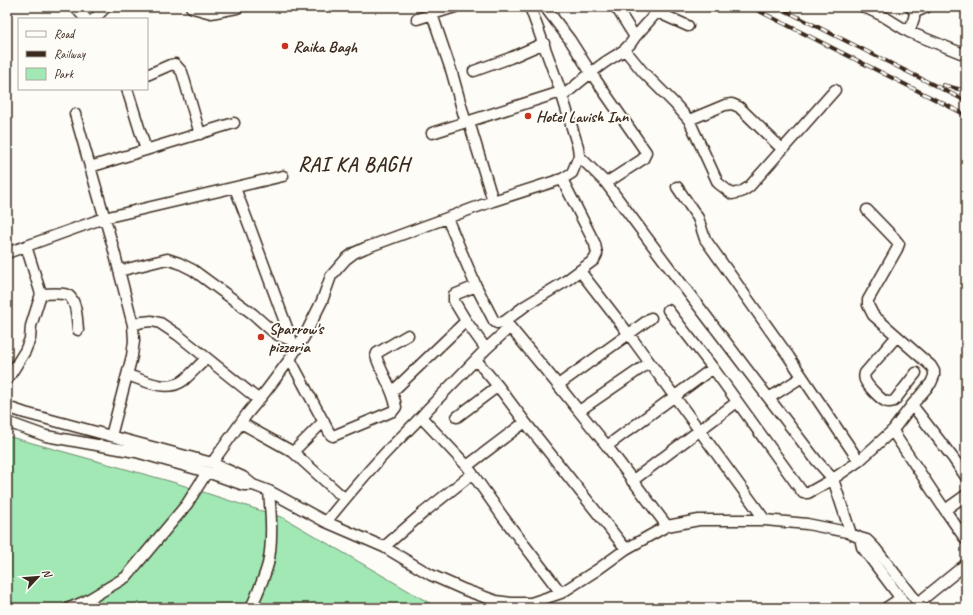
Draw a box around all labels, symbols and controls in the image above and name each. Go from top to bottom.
legend [18,18,148,90]
text: Road [54,26,76,42]
place label: Raika Bagh [293,37,358,57]
marker: Raika Bagh [280,41,290,51]
text: Railway [54,46,86,62]
text: Park [54,66,75,82]
place label: Hotel Lavish Inn [536,107,629,127]
marker: Hotel Lavish Inn [523,111,533,121]
district label: RAI KA BAGH [298,152,412,177]
place label: Sparrow's pizzeria [269,319,325,357]
marker: Sparrow's pizzeria [256,332,266,342]
north arrow [18,557,58,597]
text: N [39,566,56,581]

